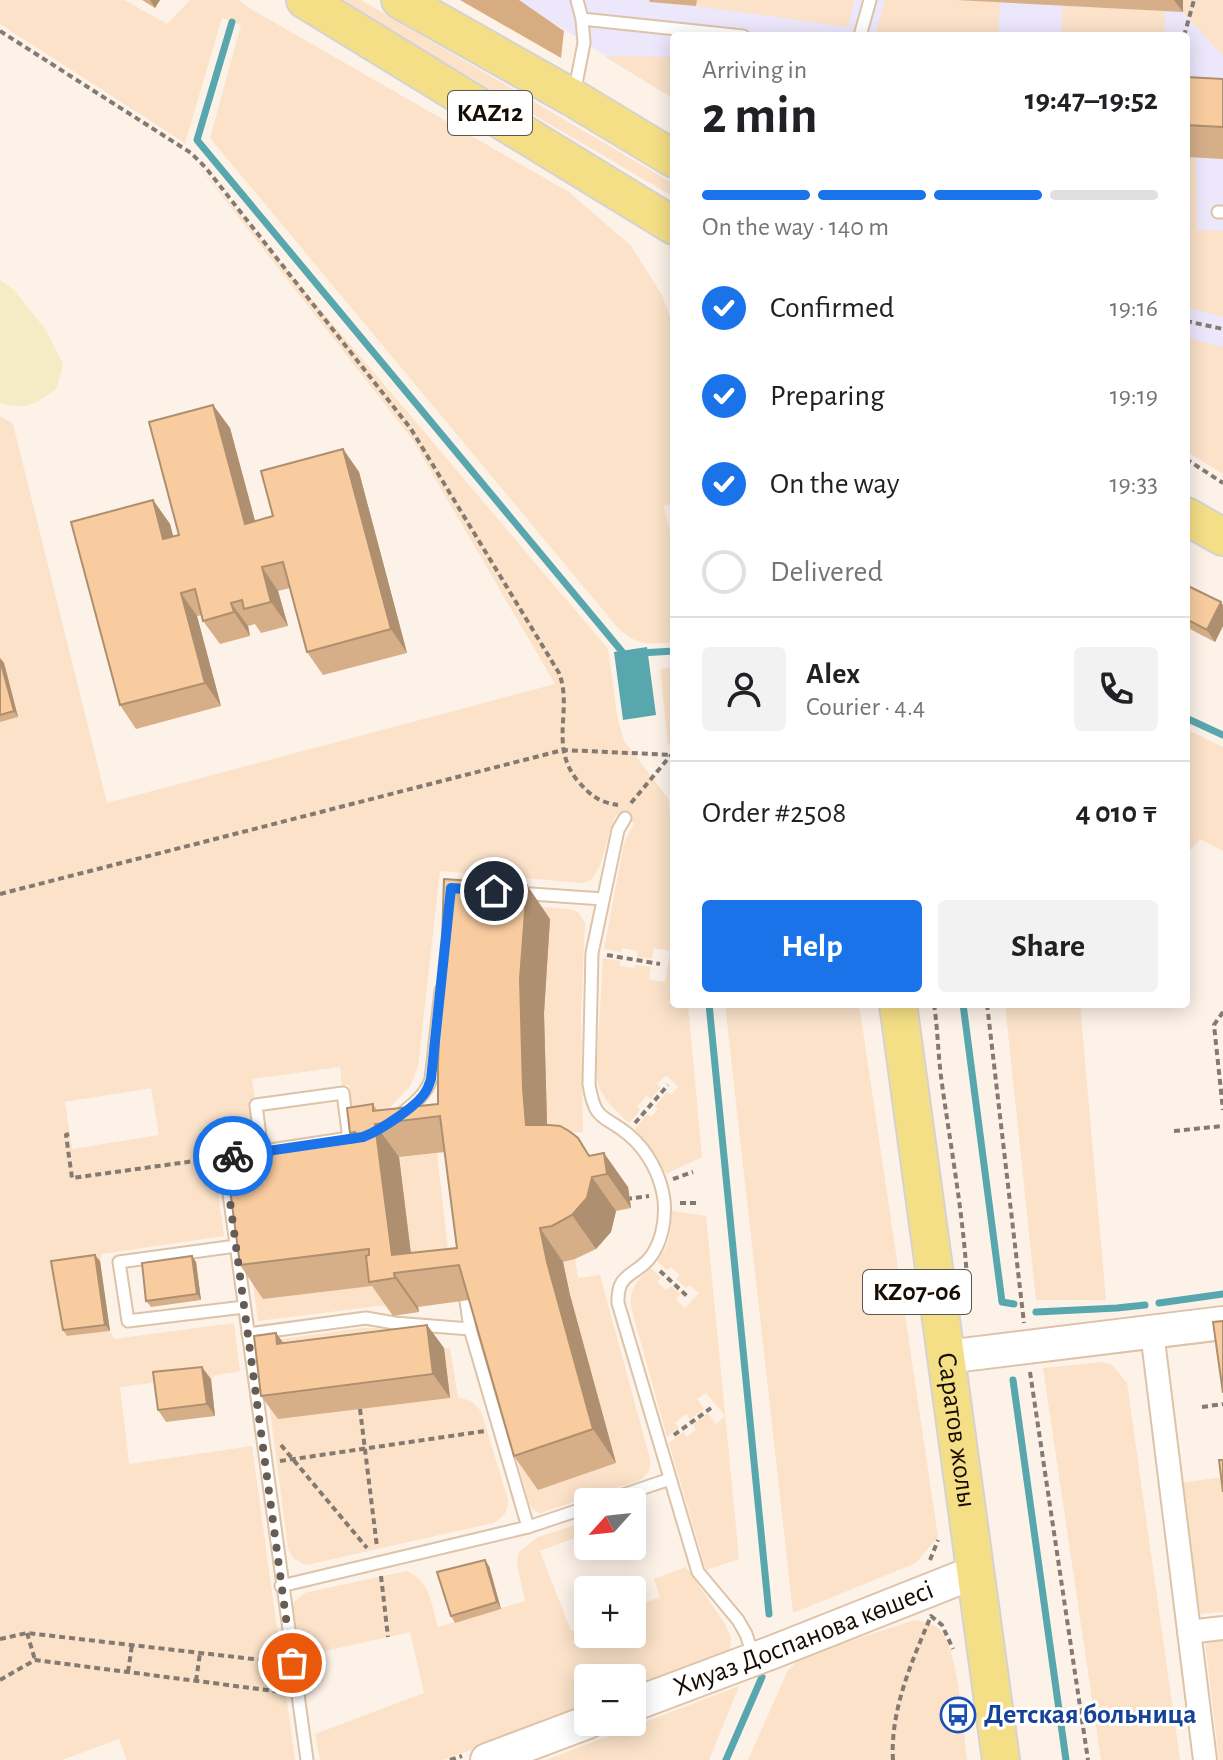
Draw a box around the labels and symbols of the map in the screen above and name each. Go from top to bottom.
road number: KAZ12 [448,91,532,135]
pin [460,857,528,925]
courier [193,1116,273,1196]
road number: KZ07-06 [863,1270,971,1314]
street label: Саратов жолы [932,1350,981,1510]
north arrow [574,1488,646,1560]
street label: Хиуаз Доспанова көшесі [670,1576,938,1702]
pin [258,1629,326,1697]
bus stop icon: Детская больница [939,1696,977,1734]
place label: Детская больница [984,1701,1197,1729]

